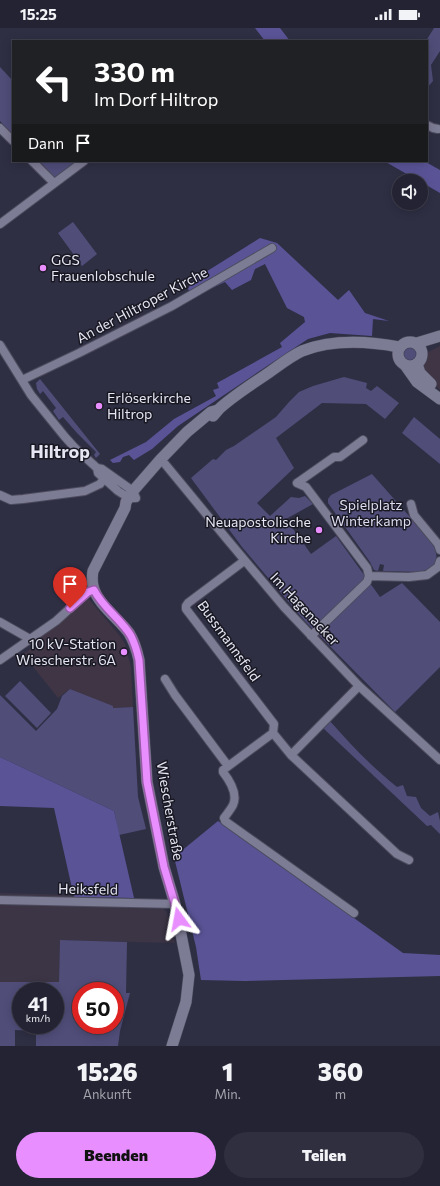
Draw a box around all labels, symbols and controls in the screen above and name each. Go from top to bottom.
text: 15:25 [20,5,57,23]
text: 330 m [94,54,175,88]
icon: left [28,56,80,108]
text: Im Dorf Hiltrop [94,88,218,110]
icon: arrive [72,132,94,154]
text: Dann [28,134,64,152]
map controls [392,174,428,210]
button: sound [392,174,428,210]
place label: GGS Frauenlobschule [51,251,155,284]
marker: GGS Frauenlobschule [38,263,48,273]
street label: An der Hiltroper Kirche [73,263,210,346]
place label: Erlöserkirche Hiltrop [107,389,191,422]
marker: Erlöserkirche Hiltrop [94,401,104,411]
district label: Hiltrop [30,440,90,462]
park label: Spielplatz Winterkamp [331,496,411,529]
place label: Neuapostolische Kirche [205,513,311,546]
marker: Neuapostolische Kirche [314,525,324,535]
pin [53,567,87,608]
street label: Im Hagenacker [267,568,344,649]
icon: arrive [59,573,81,595]
street label: Bussmannsfeld [194,597,264,684]
place label: 10 kV-Station Wiescherstr. 6A [16,635,116,668]
marker: 10 kV-Station Wiescherstr. 6A [119,647,129,657]
street label: Wiescherstraße [153,760,188,862]
street label: Heiksfeld [58,879,118,898]
position arrow [158,898,200,940]
speed limit sign: 50 [72,982,124,1034]
text: 41 [28,991,48,1015]
text: km/h [26,1012,50,1024]
text: 15:26 [77,1057,138,1086]
text: 1 [222,1057,233,1086]
text: 360 [318,1057,363,1086]
text: Ankunft [83,1086,132,1102]
text: Min. [215,1086,241,1102]
text: m [335,1086,346,1102]
button: Beenden [16,1132,216,1178]
button: Teilen [224,1132,424,1178]

